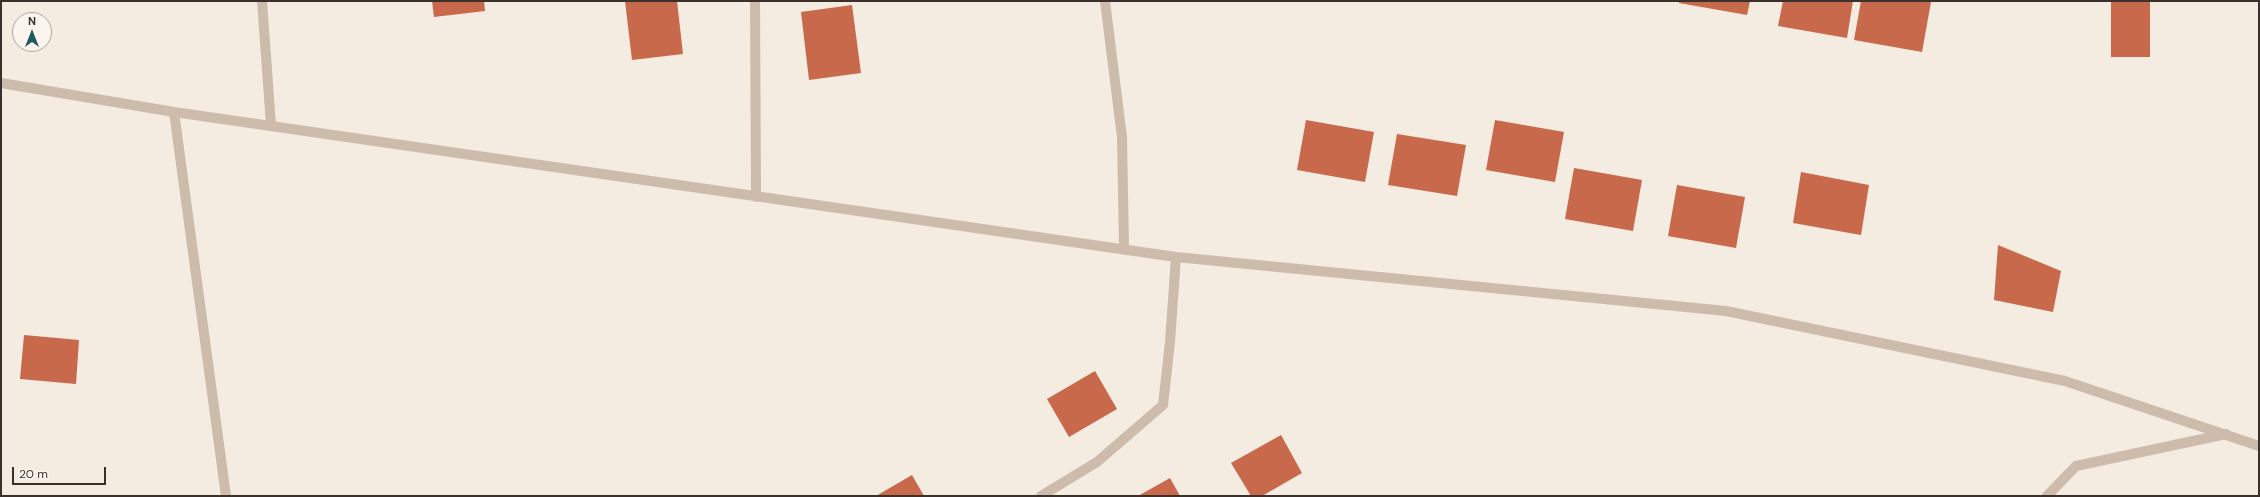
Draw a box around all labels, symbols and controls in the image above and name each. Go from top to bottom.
north arrow [12,12,52,52]
text: N [28,14,36,28]
scale bar [14,459,108,485]
text: 20 m [19,466,48,482]

